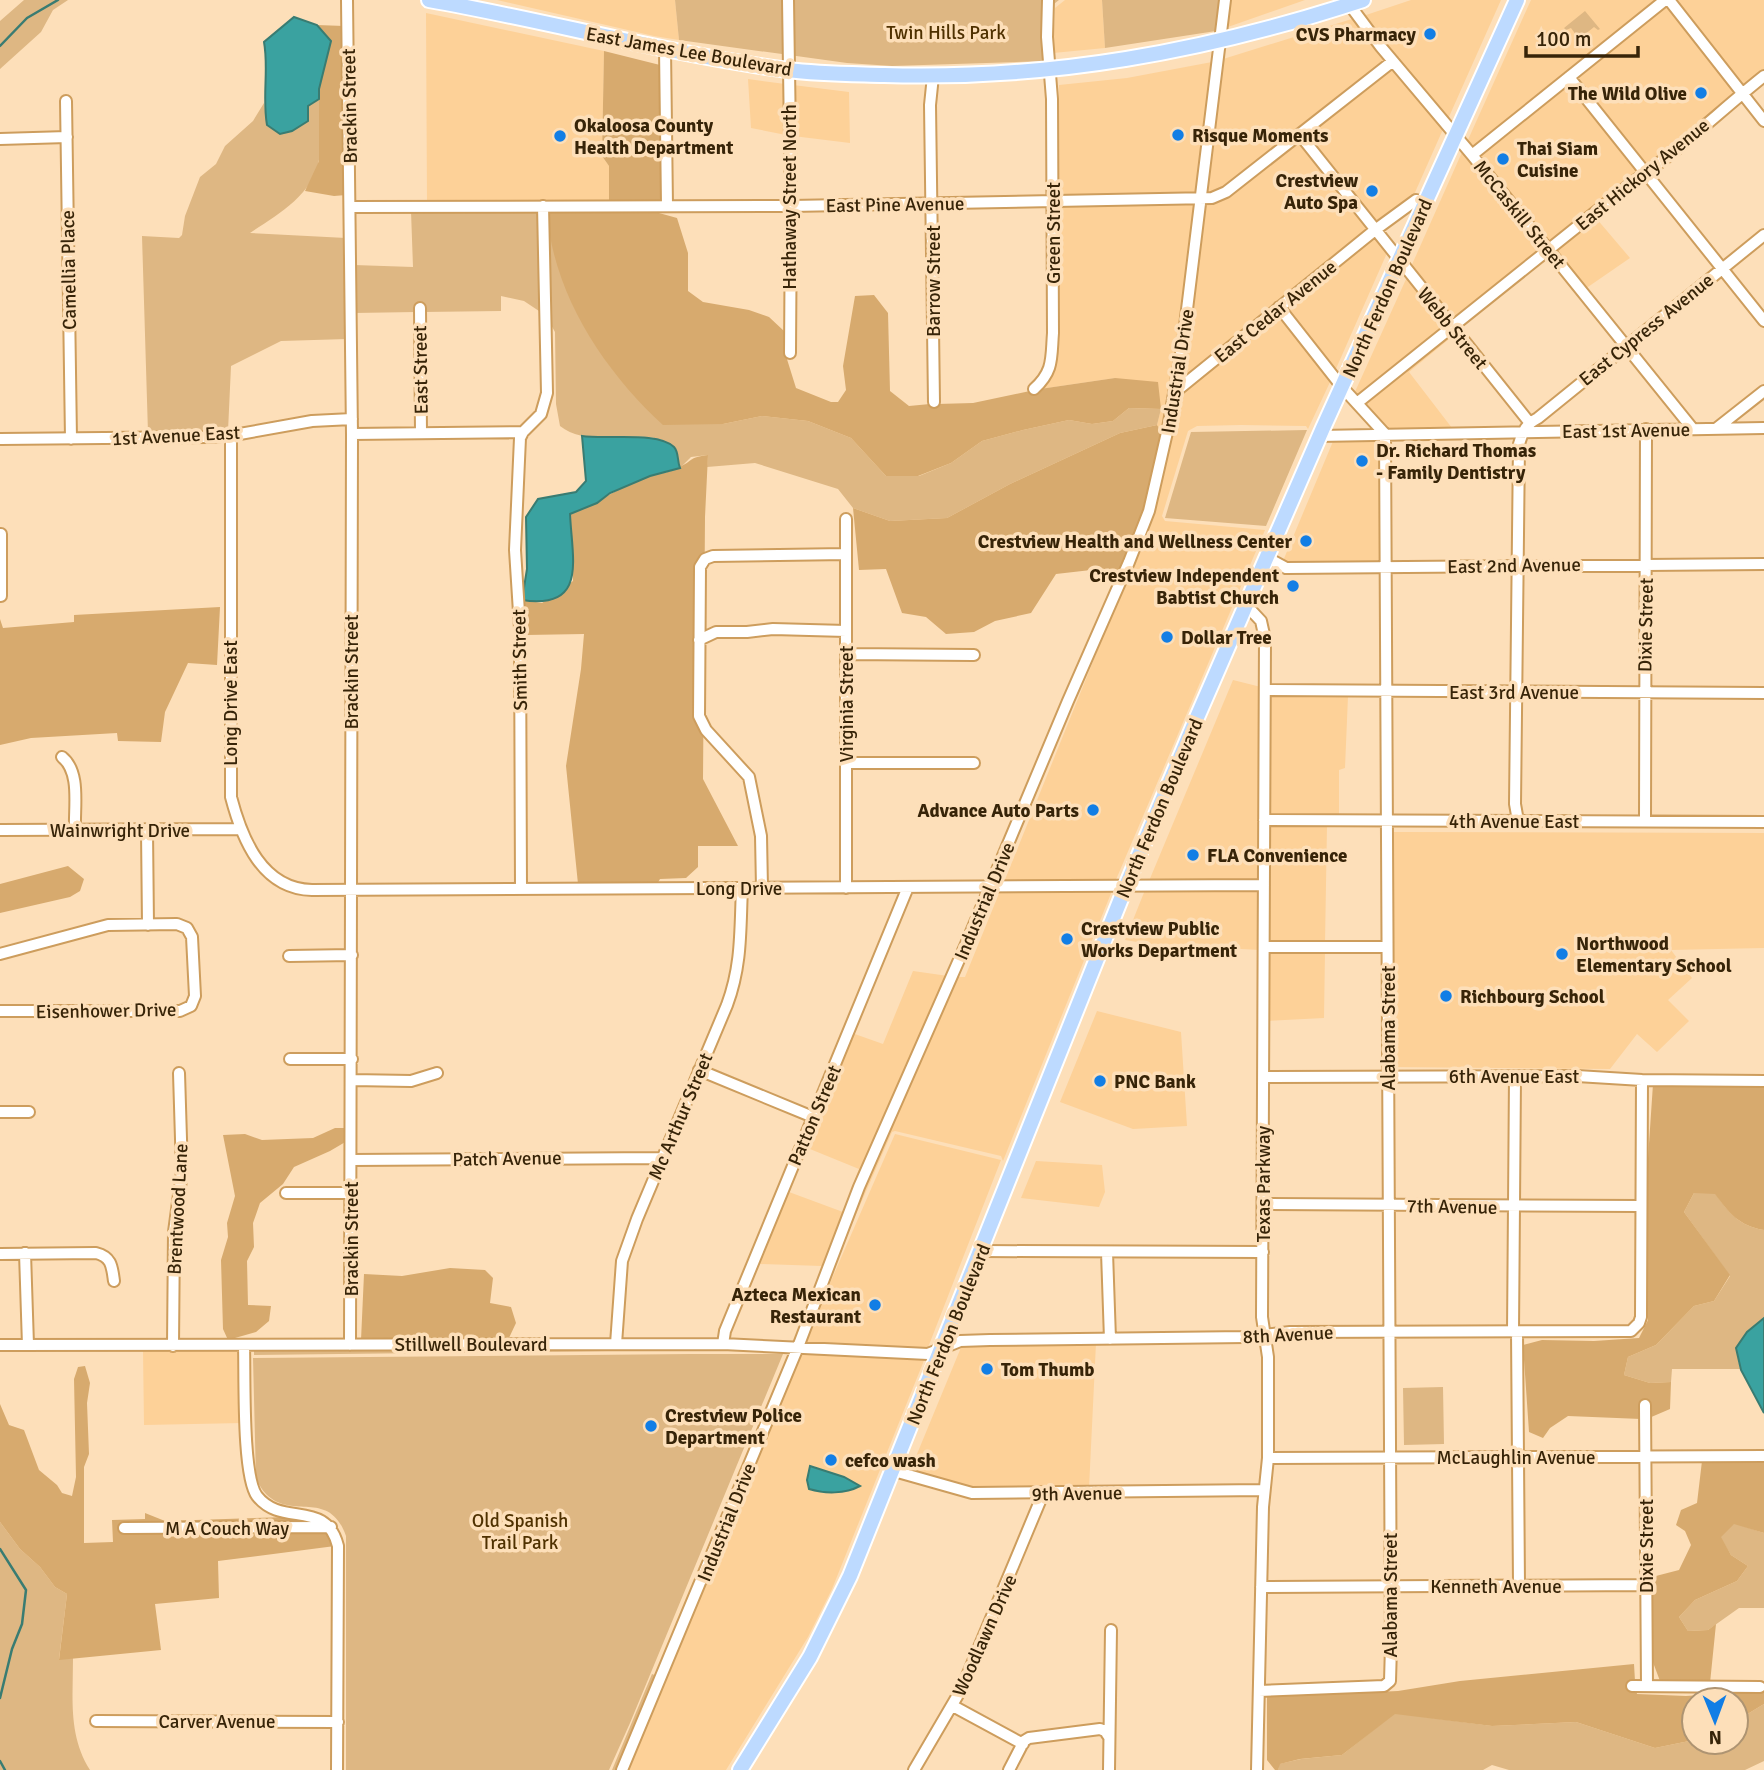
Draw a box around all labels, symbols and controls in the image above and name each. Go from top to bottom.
scale bar [1526,14,1638,58]
park label: Twin Hills Park [886,21,1006,45]
street label: East James Lee Boulevard [584,22,794,82]
place label: CVS Pharmacy [1296,23,1417,47]
marker: CVS Pharmacy [1422,26,1438,42]
text: 100 m [1536,26,1591,52]
street label: Brackin Street [337,48,363,164]
place label: The Wild Olive [1568,82,1687,106]
marker: The Wild Olive [1693,85,1709,101]
street label: Hathaway Street North [778,104,802,290]
street label: East Hickory Avenue [1571,113,1714,236]
place label: Okaloosa County Health Department [574,114,733,160]
place label: Risque Moments [1192,124,1328,148]
marker: Risque Moments [1170,127,1186,143]
marker: Okaloosa County Health Department [552,128,568,144]
place label: Thai Siam Cuisine [1517,137,1598,183]
marker: Thai Siam Cuisine [1495,151,1511,167]
street label: McCaskill Street [1468,155,1571,274]
place label: Crestview Auto Spa [1276,169,1359,215]
street label: Green Street [1042,182,1066,284]
marker: Crestview Auto Spa [1364,183,1380,199]
street label: East Pine Avenue [825,192,965,218]
street label: North Ferdon Boulevard [1338,195,1438,382]
street label: Camellia Place [56,210,82,330]
street label: Barrow Street [922,225,946,337]
street label: East Cedar Avenue [1210,255,1342,368]
street label: East Cypress Avenue [1574,268,1719,391]
street label: Webb Street [1412,283,1493,375]
street label: Industrial Drive [1156,307,1200,435]
street label: East Street [408,325,434,415]
street label: East 1st Avenue [1562,418,1690,444]
street label: 1st Avenue East [111,421,241,451]
place label: Dr. Richard Thomas - Family Dentistry [1376,439,1536,485]
marker: Dr. Richard Thomas - Family Dentistry [1354,453,1370,469]
place label: Crestview Health and Wellness Center [978,530,1292,554]
marker: Crestview Health and Wellness Center [1298,533,1314,549]
street label: East 2nd Avenue [1447,553,1581,579]
place label: Crestview Independent Babtist Church [1089,564,1279,610]
street label: Dixie Street [1633,577,1659,672]
marker: Crestview Independent Babtist Church [1285,578,1301,594]
street label: Smith Street [507,609,533,711]
street label: Brackin Street [340,614,364,730]
place label: Dollar Tree [1181,626,1272,650]
marker: Dollar Tree [1159,629,1175,645]
street label: Long Drive East [219,640,243,766]
street label: Virginia Street [835,645,859,762]
street label: East 3rd Avenue [1449,681,1579,705]
street label: North Ferdon Boulevard [1111,715,1209,902]
place label: Advance Auto Parts [917,799,1079,823]
marker: Advance Auto Parts [1085,802,1101,818]
street label: 4th Avenue East [1449,810,1579,834]
street label: Wainwright Drive [50,819,190,843]
street label: Industrial Drive [949,839,1021,964]
place label: FLA Convenience [1207,844,1348,868]
marker: FLA Convenience [1185,847,1201,863]
street label: Long Drive [696,877,782,901]
place label: Crestview Public Works Department [1081,917,1237,963]
marker: Crestview Public Works Department [1059,931,1075,947]
place label: Northwood Elementary School [1576,932,1732,978]
marker: Northwood Elementary School [1554,946,1570,962]
street label: Alabama Street [1377,965,1401,1090]
place label: Richbourg School [1460,985,1605,1009]
marker: Richbourg School [1438,988,1454,1004]
street label: Eisenhower Drive [35,998,177,1024]
street label: Mc Arthur Street [643,1049,719,1183]
street label: Patton Street [783,1061,847,1169]
street label: 6th Avenue East [1449,1065,1579,1089]
place label: PNC Bank [1114,1070,1196,1094]
marker: PNC Bank [1092,1073,1108,1089]
street label: Texas Parkway [1252,1126,1276,1242]
street label: Brentwood Lane [163,1143,193,1275]
street label: Patch Avenue [452,1146,562,1172]
street label: Brackin Street [340,1181,364,1297]
street label: 7th Avenue [1406,1194,1498,1220]
street label: North Ferdon Boulevard [902,1240,996,1428]
place label: Azteca Mexican Restaurant [732,1283,861,1329]
marker: Azteca Mexican Restaurant [867,1297,883,1313]
street label: 8th Avenue [1242,1321,1334,1349]
street label: Stillwell Boulevard [394,1333,548,1357]
place label: Tom Thumb [1001,1358,1094,1382]
marker: Tom Thumb [979,1361,995,1377]
place label: Crestview Police Department [665,1404,802,1450]
marker: Crestview Police Department [643,1418,659,1434]
street label: McLaughlin Avenue [1436,1446,1596,1470]
place label: cefco wash [845,1449,936,1473]
marker: cefco wash [823,1452,839,1468]
street label: Industrial Drive [692,1460,762,1585]
street label: 9th Avenue [1031,1481,1123,1507]
street label: Dixie Street [1635,1498,1659,1593]
park label: Old Spanish Trail Park [472,1509,568,1555]
street label: M A Couch Way [165,1517,289,1541]
street label: Alabama Street [1379,1532,1403,1657]
street label: Woodlawn Drive [947,1571,1023,1700]
street label: Kenneth Avenue [1430,1575,1562,1599]
north arrow [1680,1686,1750,1756]
street label: Carver Avenue [158,1710,276,1734]
text: N [1708,1725,1722,1749]

